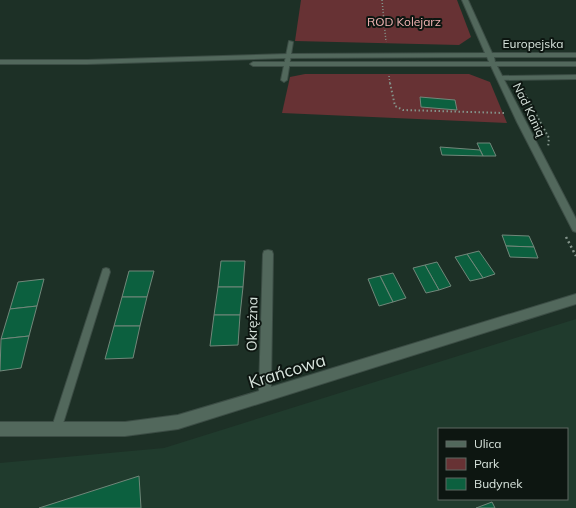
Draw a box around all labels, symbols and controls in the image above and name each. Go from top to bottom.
park label: ROD Kolejarz [367,14,441,29]
street label: Europejska [503,36,563,51]
street label: Nad Kanią [510,80,549,139]
street label: Okrężna [243,297,261,351]
street label: Krańcowa [246,349,328,392]
legend [438,428,568,500]
text: Ulica [474,436,502,451]
text: Park [474,456,500,471]
text: Budynek [474,476,523,491]

